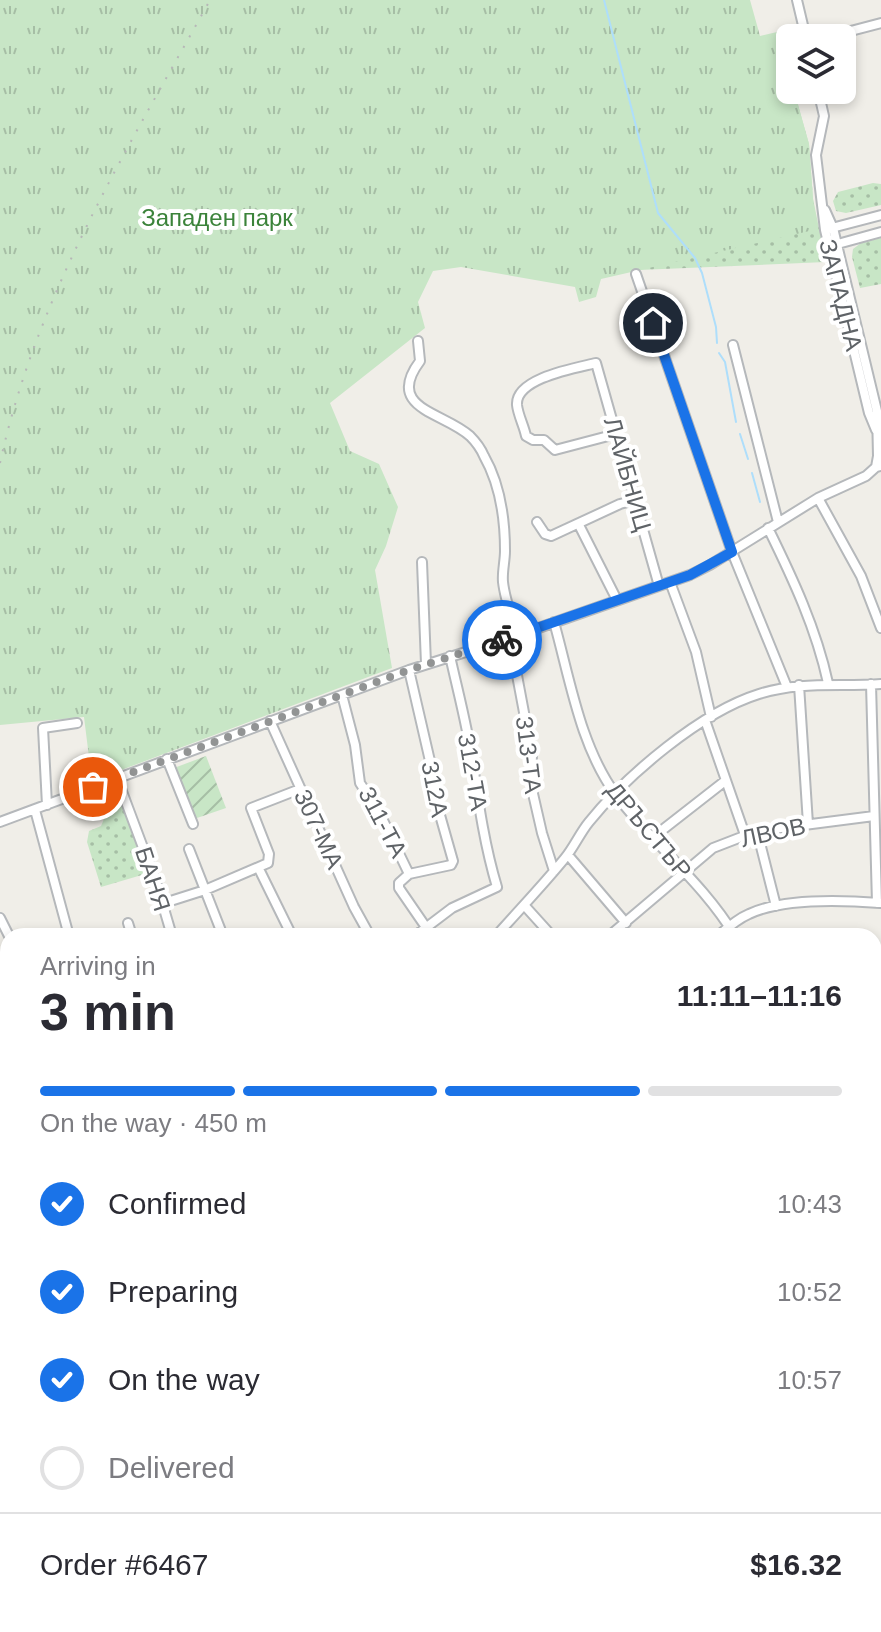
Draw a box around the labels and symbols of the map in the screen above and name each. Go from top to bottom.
park label: Западен парк [141,204,293,231]
street label: ЗАПАДНА [814,236,868,354]
pin [619,289,687,357]
street label: ЛАЙБНИЦ [599,414,657,534]
courier [462,600,542,680]
street label: 313-ТА [511,715,547,795]
street label: 312-ТА [453,731,493,813]
pin [59,753,127,821]
street label: 312А [416,759,454,819]
street label: ДРЪСТЪР [601,776,697,884]
street label: 311-ТА [353,782,413,862]
street label: 307-МА [289,785,349,873]
street label: ЛВОВ [738,812,808,852]
street label: БАНЯ [130,843,176,915]

